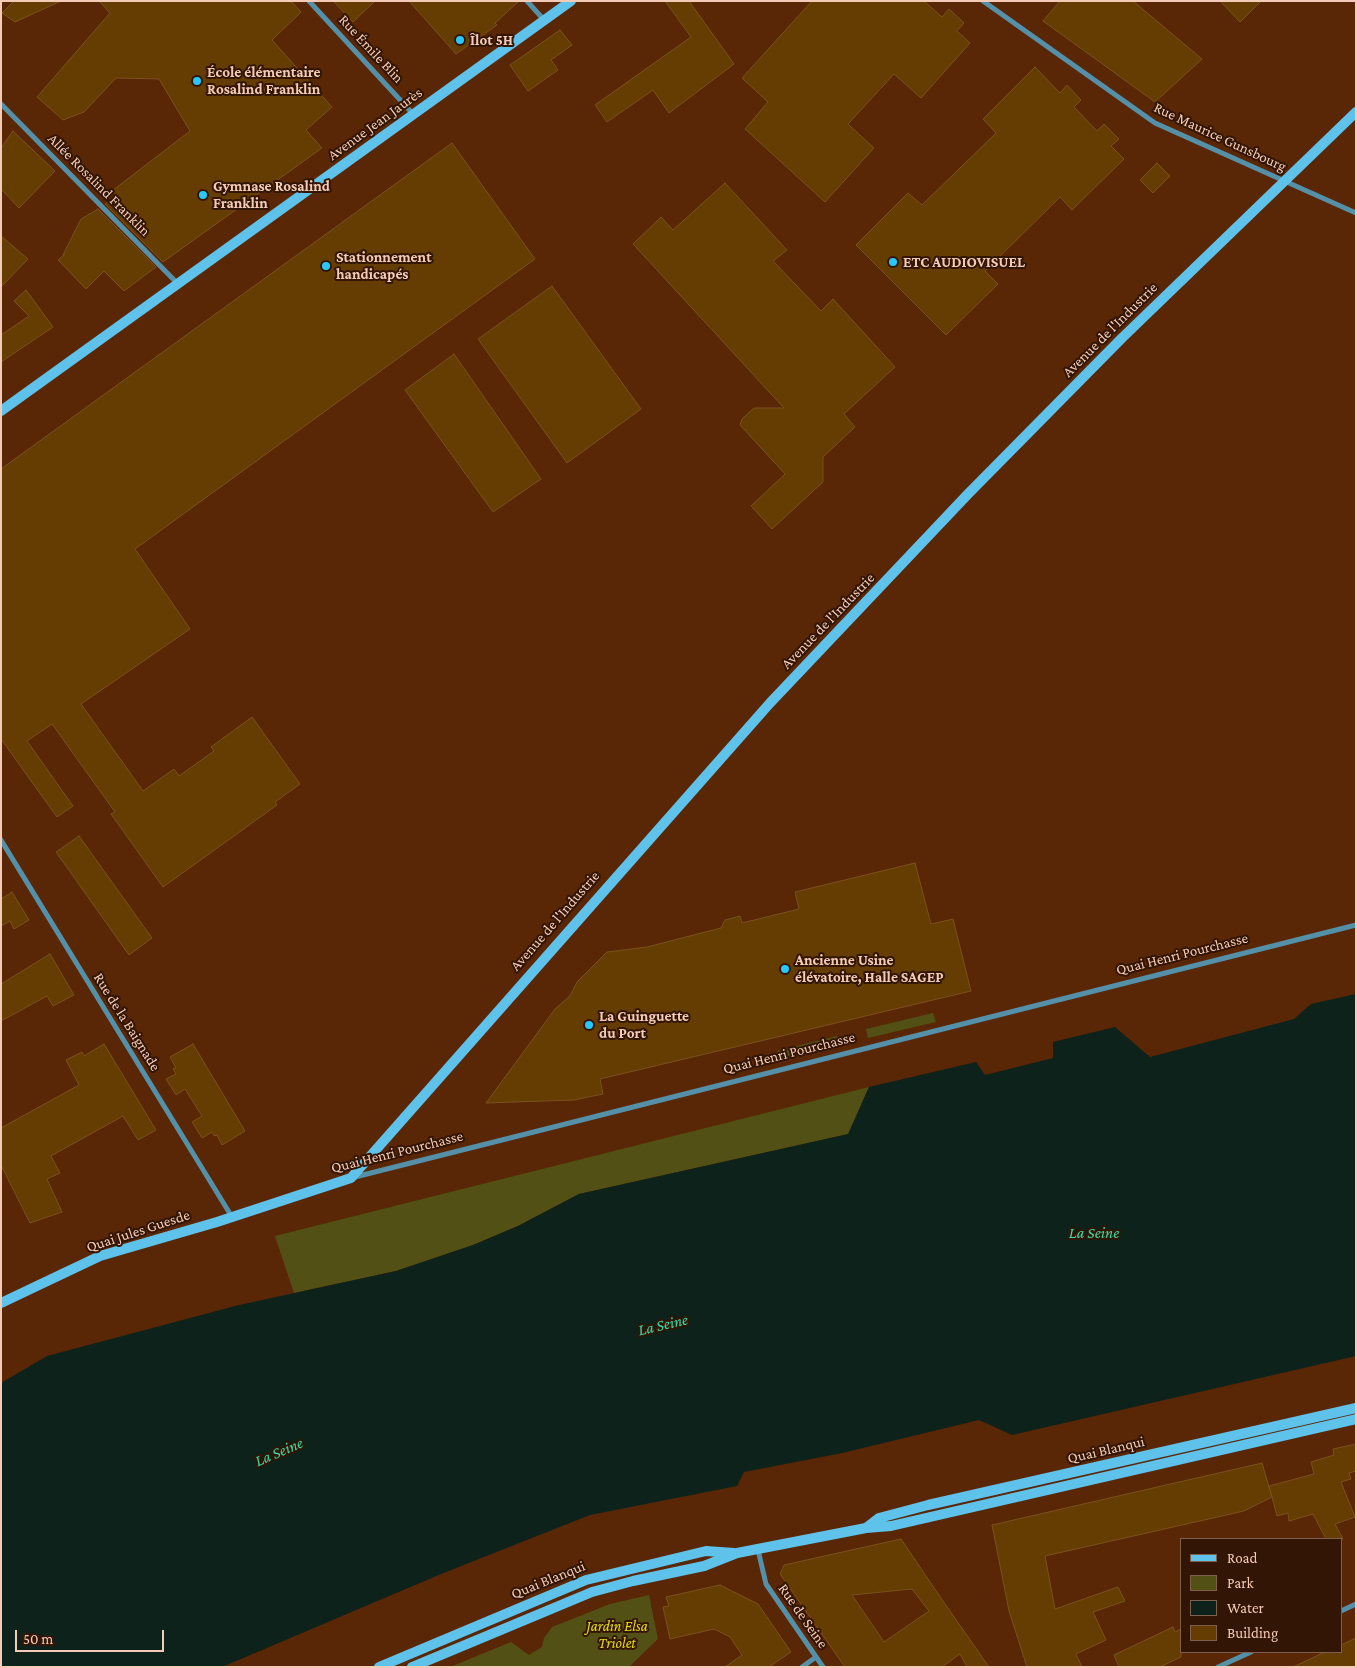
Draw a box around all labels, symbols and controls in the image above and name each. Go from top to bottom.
street label: Rue Émile Blin [335,11,407,87]
place label: Îlot 5H [470,31,513,49]
marker: Îlot 5H [454,34,466,46]
place label: École élémentaire Rosalind Franklin [207,63,320,98]
marker: École élémentaire Rosalind Franklin [191,75,203,87]
street label: Avenue Jean Jaurès [324,84,426,164]
street label: Rue Maurice Gunsbourg [1151,98,1289,176]
street label: Allée Rosalind Franklin [44,130,154,240]
place label: Gymnase Rosalind Franklin [213,177,330,212]
marker: Gymnase Rosalind Franklin [197,189,209,201]
place label: Stationnement handicapés [336,248,432,283]
place label: ETC AUDIOVISUEL [903,253,1025,271]
marker: ETC AUDIOVISUEL [887,256,899,268]
marker: Stationnement handicapés [320,260,332,272]
street label: Avenue de l'Industrie [1059,279,1161,381]
street label: Avenue de l'Industrie [777,569,879,673]
street label: Avenue de l'Industrie [507,867,603,975]
street label: Quai Henri Pourchasse [1114,929,1250,979]
place label: Ancienne Usine élévatoire, Halle SAGEP [795,951,944,986]
marker: Ancienne Usine élévatoire, Halle SAGEP [779,963,791,975]
street label: Rue de la Baignade [90,970,164,1074]
place label: La Guinguette du Port [599,1007,689,1042]
marker: La Guinguette du Port [583,1019,595,1031]
street label: Quai Henri Pourchasse [721,1028,857,1078]
street label: Quai Henri Pourchasse [329,1127,465,1177]
street label: Quai Jules Guesde [84,1206,192,1256]
water label: La Seine [1069,1223,1119,1243]
water label: La Seine [636,1310,690,1340]
street label: Quai Blanqui [1066,1432,1146,1468]
water label: La Seine [252,1433,306,1471]
legend [1180,1538,1342,1653]
text: Road [1227,1550,1257,1566]
street label: Quai Blanqui [508,1557,588,1603]
text: Park [1227,1575,1254,1591]
street label: Rue de Seine [774,1580,832,1652]
text: Water [1227,1600,1264,1616]
park label: Jardin Elsa Triolet [586,1617,648,1652]
scale bar [18,1620,166,1652]
text: Building [1227,1625,1278,1641]
text: 50 m [23,1631,53,1647]

